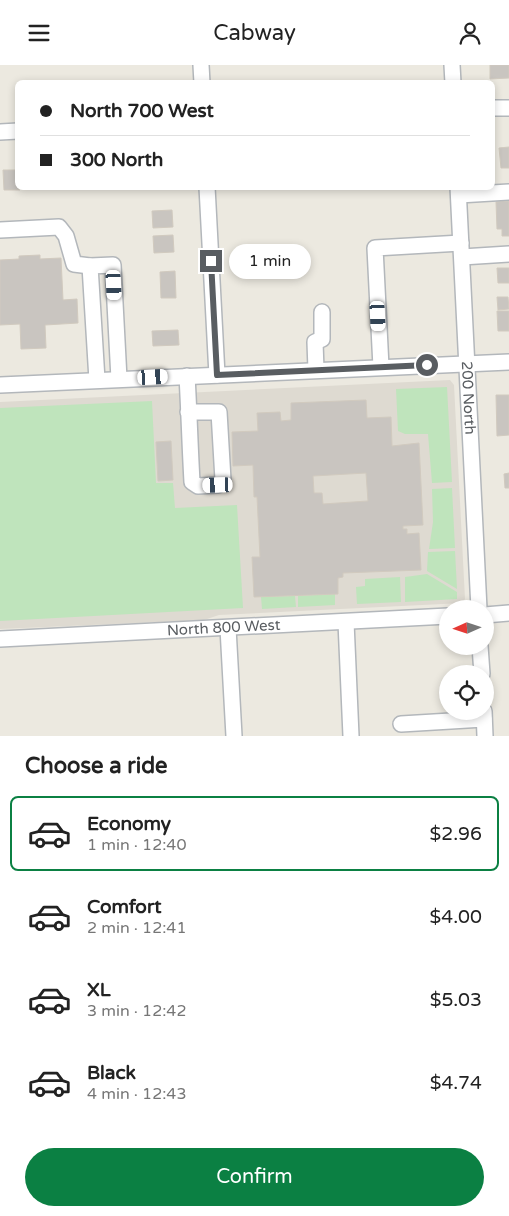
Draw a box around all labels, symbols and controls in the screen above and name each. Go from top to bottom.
icon: menu [25,19,53,47]
icon: person [456,19,484,47]
text: Cabway [213,20,296,46]
text: North 700 West [70,100,214,122]
text: 300 North [70,149,163,171]
callout: 1 min [228,243,311,279]
route end [200,250,222,272]
text: 1 min [249,251,291,271]
car [105,270,122,300]
car [369,301,386,331]
route start [416,354,438,376]
street label: 200 North [458,360,479,435]
car [137,369,168,385]
car [202,477,233,493]
north arrow [439,600,494,655]
map controls [439,600,494,720]
street label: North 800 West [167,616,281,639]
button: locate [439,665,494,720]
text: Choose a ride [25,753,168,779]
icon: car [27,811,72,856]
text: Economy [87,813,171,835]
text: $2.96 [430,823,482,845]
text: 1 min · 12:40 [87,835,186,855]
icon: car [27,894,72,939]
text: Comfort [87,896,161,918]
text: $4.00 [430,906,482,928]
text: 2 min · 12:41 [87,918,186,938]
icon: car [27,977,72,1022]
text: XL [87,979,111,1001]
text: $5.03 [430,989,482,1011]
text: 3 min · 12:42 [87,1001,186,1021]
icon: car [27,1060,72,1105]
text: Black [87,1062,136,1084]
text: $4.74 [430,1072,482,1094]
text: 4 min · 12:43 [87,1084,186,1104]
button: Confirm [25,1148,484,1206]

